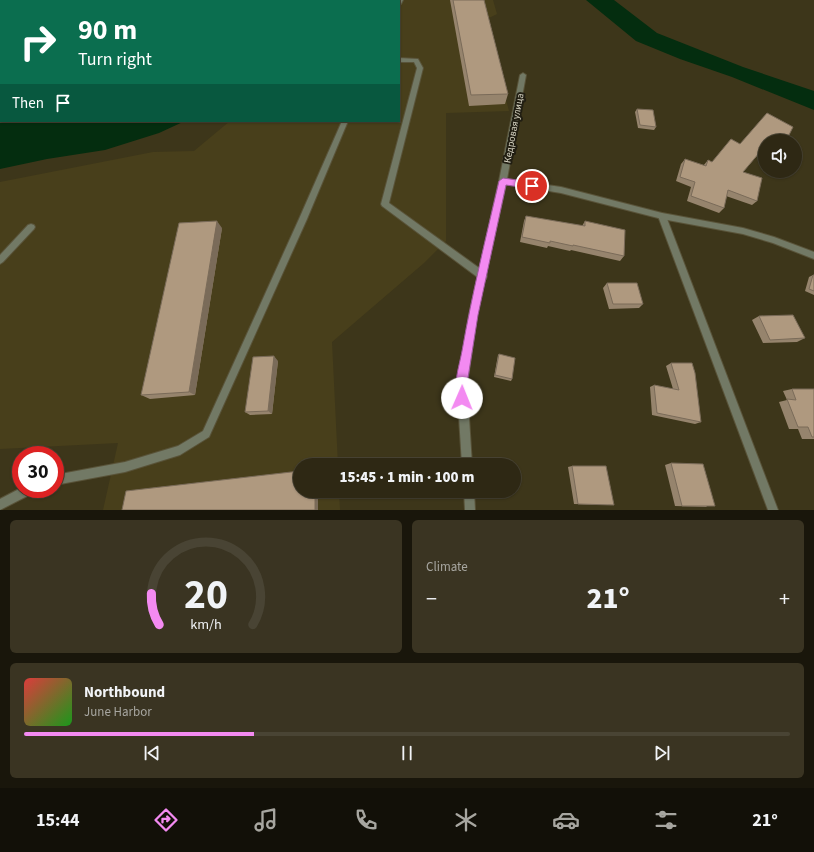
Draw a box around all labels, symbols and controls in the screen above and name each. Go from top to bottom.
text: 90 m [78,10,137,50]
icon: right [12,16,64,68]
text: Turn right [78,47,152,72]
icon: arrive [52,92,74,114]
street label: Кедровая улица [500,92,528,164]
text: Then [12,93,44,114]
map controls [758,134,802,178]
button: sound [758,134,802,178]
pin [515,169,549,203]
icon: arrive [521,175,543,197]
position arrow [441,377,483,419]
speed limit sign: 30 [12,446,64,498]
text: 15:45 · 1 min · 100 m [340,467,474,488]
text: Climate [426,558,468,576]
text: 20 [184,564,228,624]
text: 21° [586,577,630,620]
text: − [426,583,437,615]
text: + [779,583,790,615]
text: km/h [190,613,222,634]
text: Northbound [84,682,165,703]
text: June Harbor [84,703,152,721]
icon: previous [141,742,163,764]
icon: pause [396,742,418,764]
icon: next [651,742,673,764]
icon: directions [152,806,180,834]
icon: music [252,806,280,834]
icon: phone [352,806,380,834]
icon: climate [452,806,480,834]
icon: car [552,806,580,834]
icon: filters [652,806,680,834]
text: 15:44 [36,808,79,833]
text: 21° [752,808,778,833]

